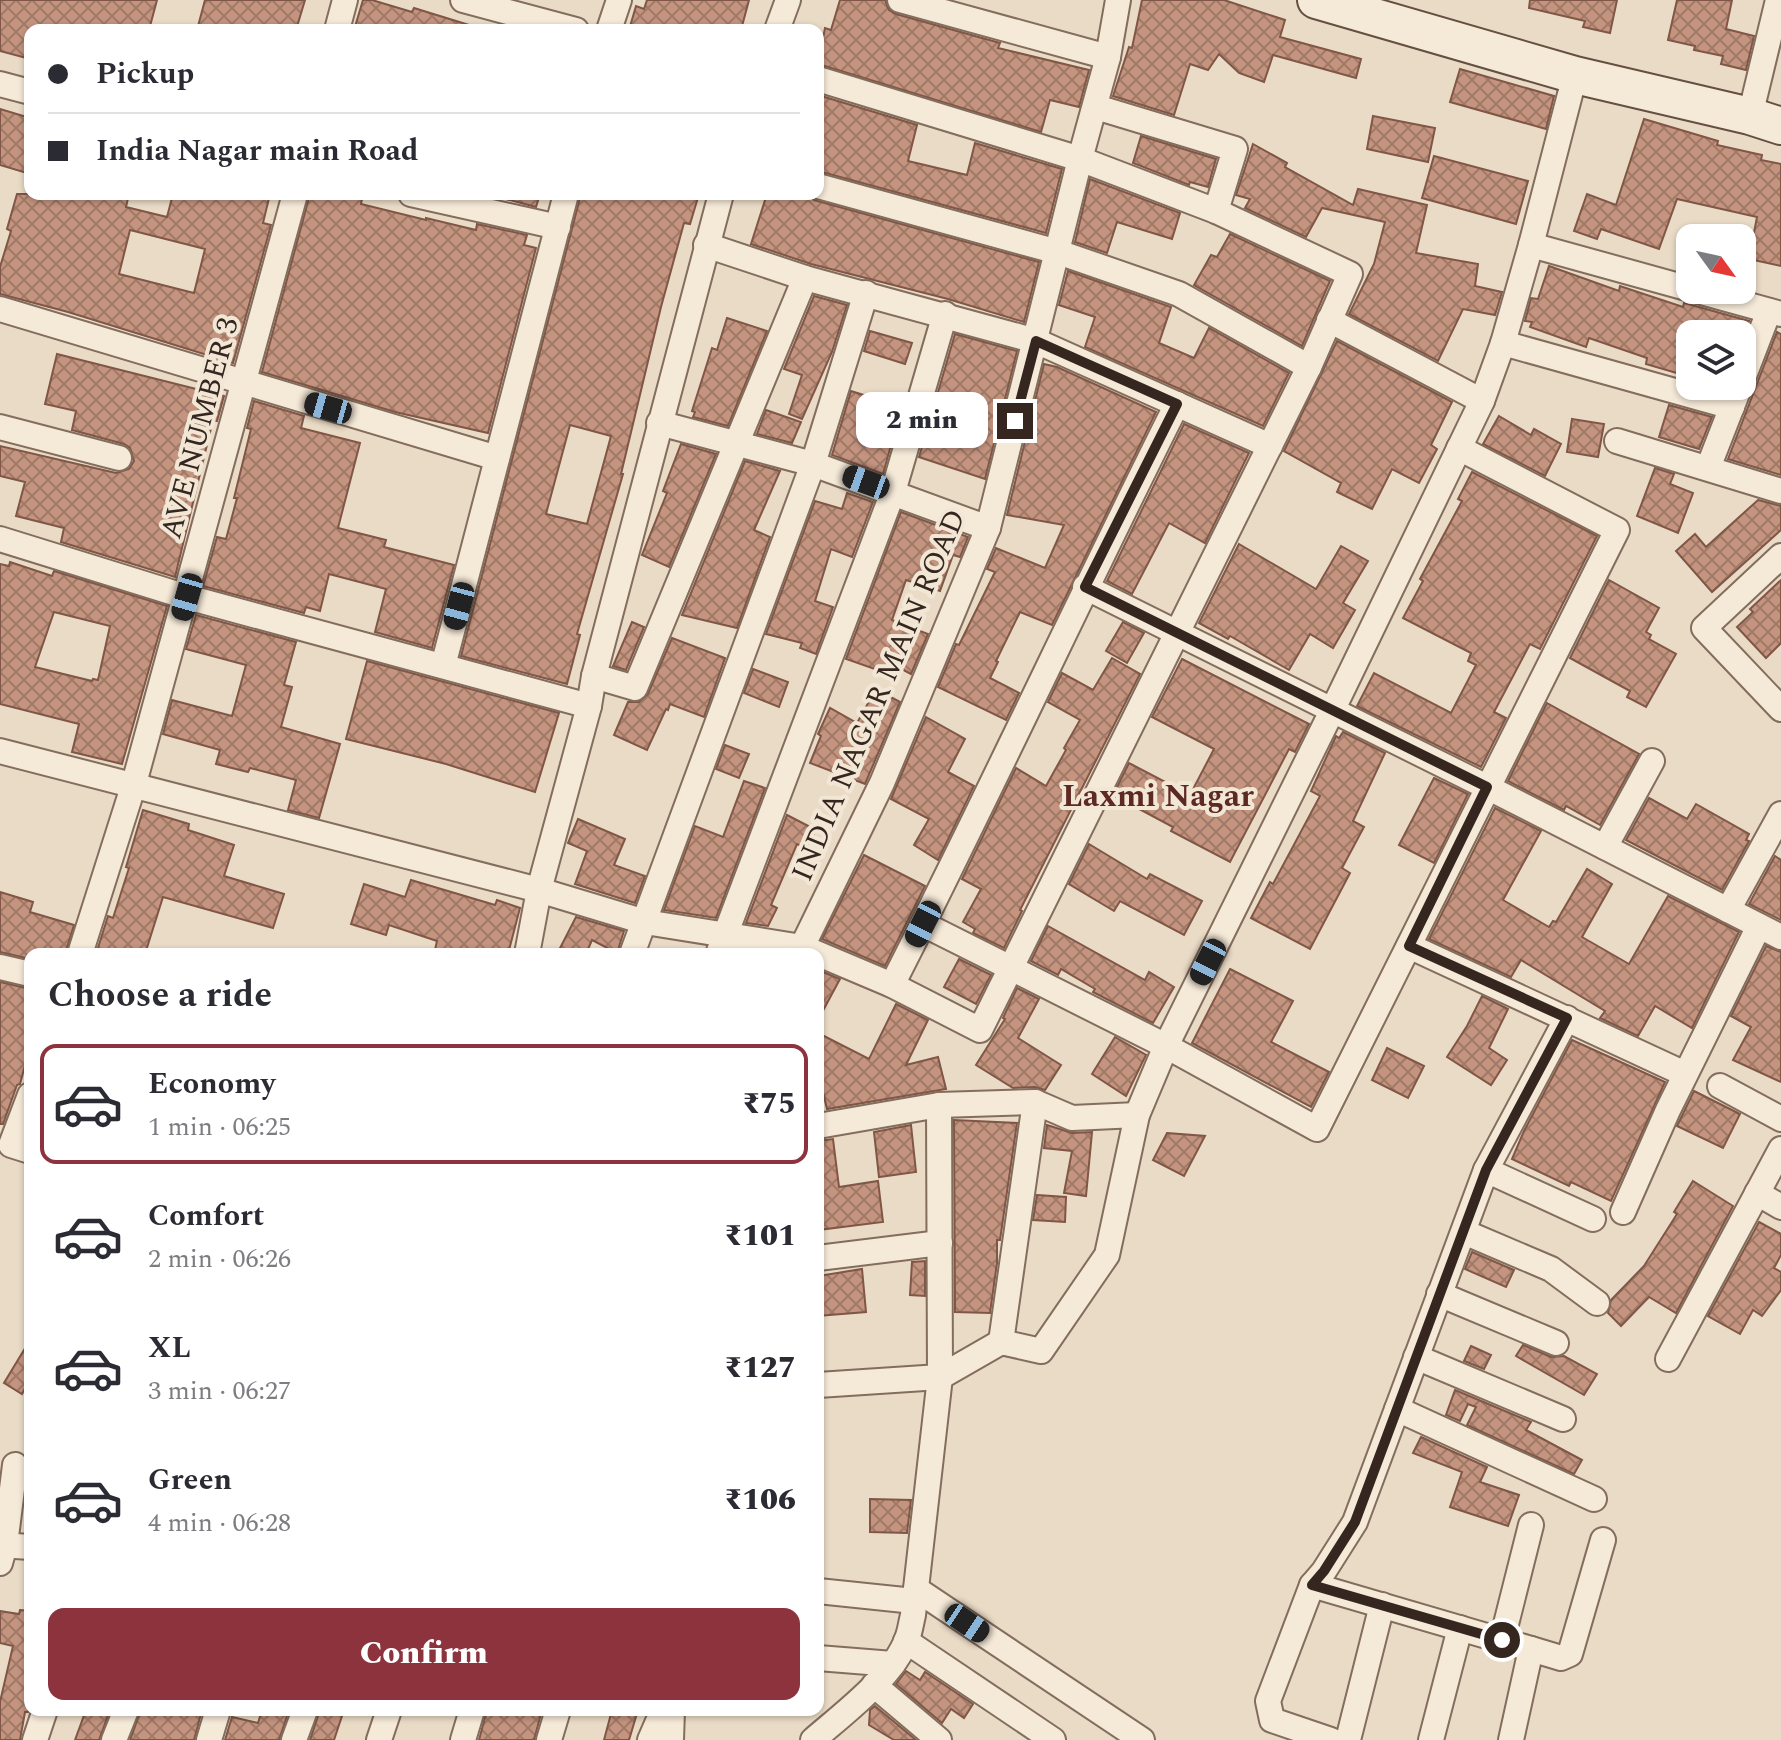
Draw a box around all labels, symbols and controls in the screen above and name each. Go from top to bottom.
text: Pickup [96,51,194,97]
text: India Nagar main Road [96,128,418,174]
north arrow [1676,224,1756,304]
map controls [1676,224,1756,400]
street label: AVE NUMBER 3 [148,312,252,544]
button: layers [1676,320,1756,400]
car [302,390,354,426]
callout: 2 min [855,393,987,449]
text: 2 min [886,400,958,440]
route end [997,403,1033,439]
car [839,463,893,501]
street label: INDIA NAGAR MAIN ROAD [779,502,978,889]
car [169,571,205,623]
car [441,580,477,632]
district label: Laxmi Nagar [1062,772,1254,821]
car [901,897,945,951]
car [1186,935,1230,989]
text: Choose a ride [48,968,272,1023]
text: Economy [148,1061,275,1107]
icon: car [52,1068,124,1140]
text: ₹75 [742,1081,796,1127]
text: 1 min · 06:25 [148,1107,291,1147]
text: Comfort [148,1193,264,1239]
icon: car [52,1200,124,1272]
text: ₹101 [724,1213,796,1259]
text: 2 min · 06:26 [148,1239,291,1279]
text: XL [148,1325,191,1371]
icon: car [52,1332,124,1404]
text: ₹127 [724,1345,796,1391]
text: 3 min · 06:27 [148,1371,291,1411]
text: Green [148,1457,232,1503]
icon: car [52,1464,124,1536]
text: ₹106 [724,1477,796,1523]
text: 4 min · 06:28 [148,1503,291,1543]
car [940,1600,994,1646]
button: Confirm [48,1608,800,1700]
route start [1484,1622,1520,1658]

